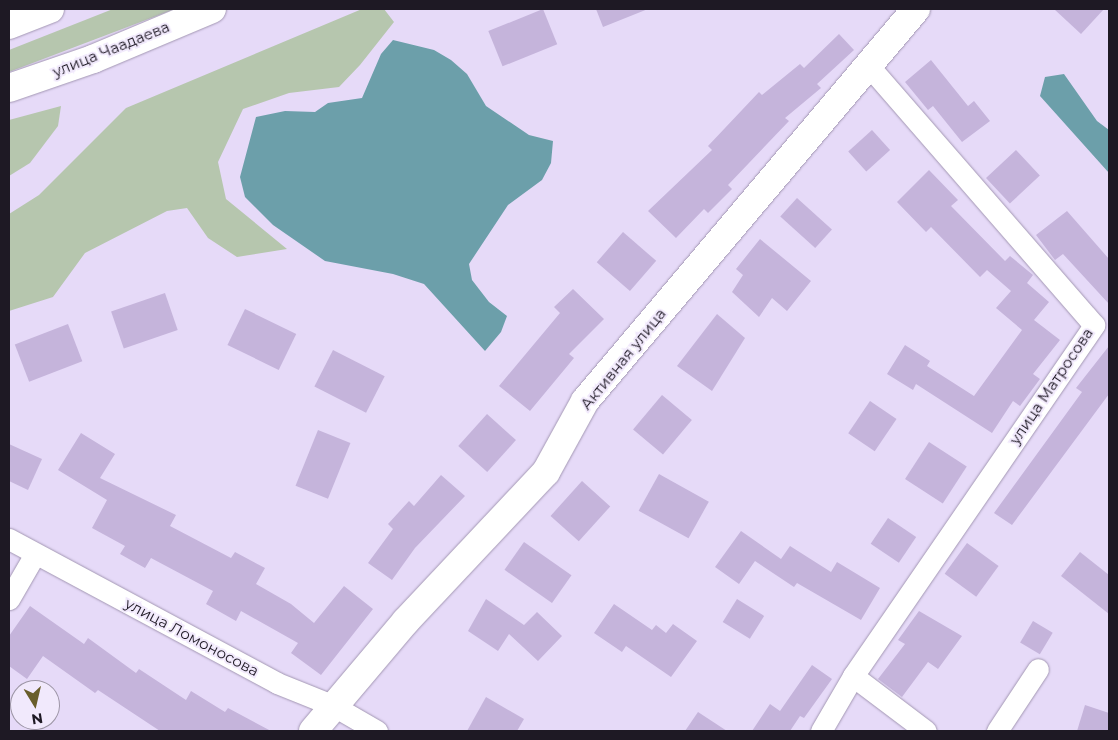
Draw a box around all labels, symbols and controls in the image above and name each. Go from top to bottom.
street label: улица Чаадаева [50,17,172,81]
street label: Активная улица [577,305,669,413]
street label: улица Матросова [1005,324,1097,448]
street label: улица Ломоносова [122,594,262,680]
north arrow [10,680,60,730]
text: N [30,709,44,729]

